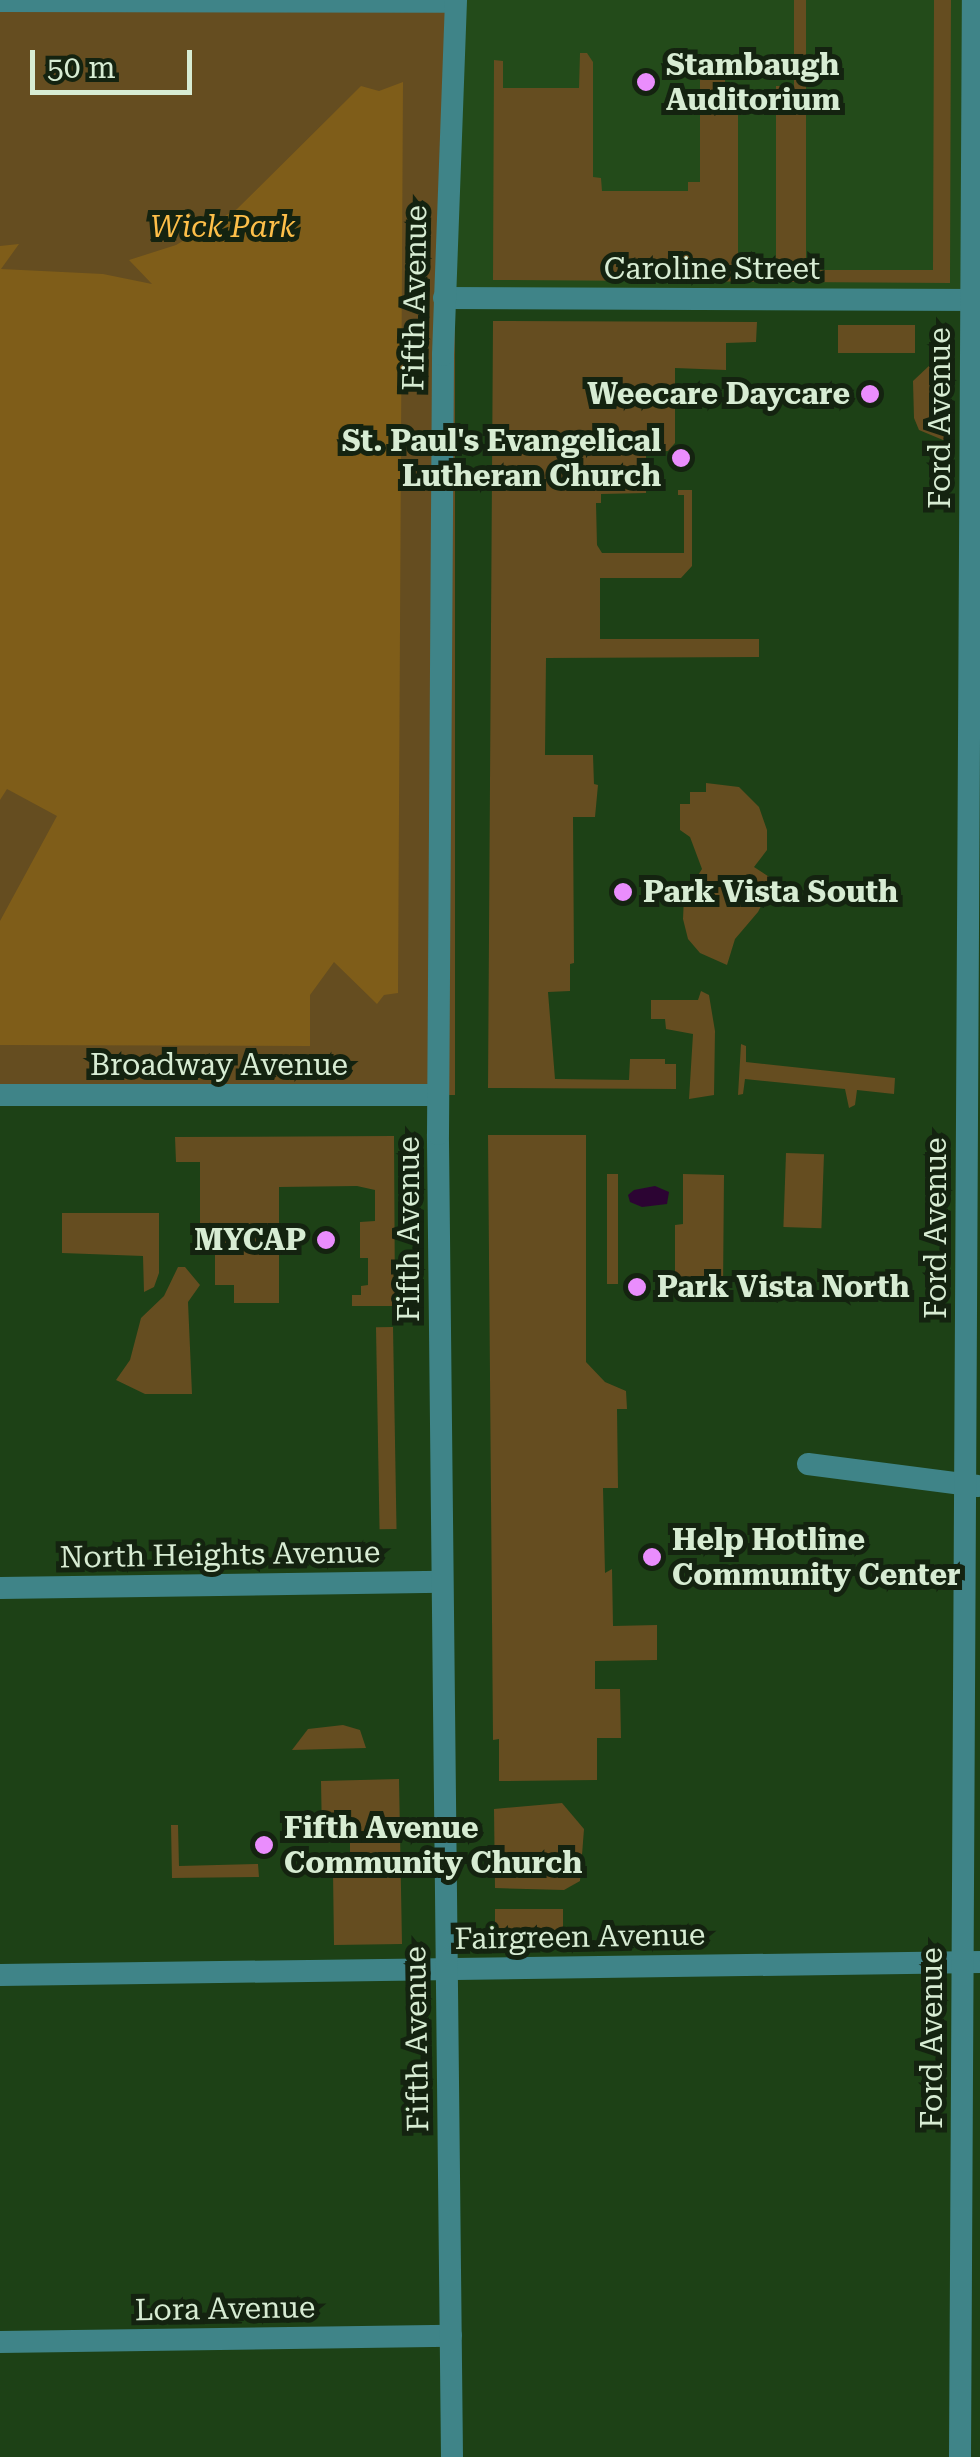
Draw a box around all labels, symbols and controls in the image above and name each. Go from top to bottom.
scale bar [35,30,198,92]
place label: Stambaugh Auditorium [666,47,840,118]
text: 50 m [47,50,116,85]
marker: Stambaugh Auditorium [635,71,657,93]
street label: Fifth Avenue [395,205,435,391]
park label: Wick Park [150,209,296,245]
street label: Caroline Street [604,251,820,287]
street label: Ford Avenue [922,327,958,509]
place label: Weecare Daycare [587,376,850,412]
marker: Weecare Daycare [859,383,881,405]
place label: St. Paul's Evangelical Lutheran Church [342,423,661,494]
marker: St. Paul's Evangelical Lutheran Church [670,447,692,469]
place label: Park Vista South [643,874,898,910]
marker: Park Vista South [612,881,634,903]
street label: Broadway Avenue [90,1047,348,1083]
street label: Fifth Avenue [391,1136,427,1322]
street label: Ford Avenue [918,1137,954,1319]
place label: MYCAP [194,1222,306,1258]
marker: MYCAP [315,1229,337,1251]
place label: Park Vista North [657,1269,910,1305]
marker: Park Vista North [626,1276,648,1298]
place label: Help Hotline Community Center [672,1522,961,1592]
street label: North Heights Avenue [59,1534,381,1576]
marker: Help Hotline Community Center [641,1546,663,1568]
place label: Fifth Avenue Community Church [284,1810,582,1880]
marker: Fifth Avenue Community Church [253,1834,275,1856]
street label: Fairgreen Avenue [454,1917,706,1957]
street label: Fifth Avenue [397,1946,437,2132]
street label: Ford Avenue [914,1947,950,2129]
street label: Lora Avenue [134,2289,316,2329]

